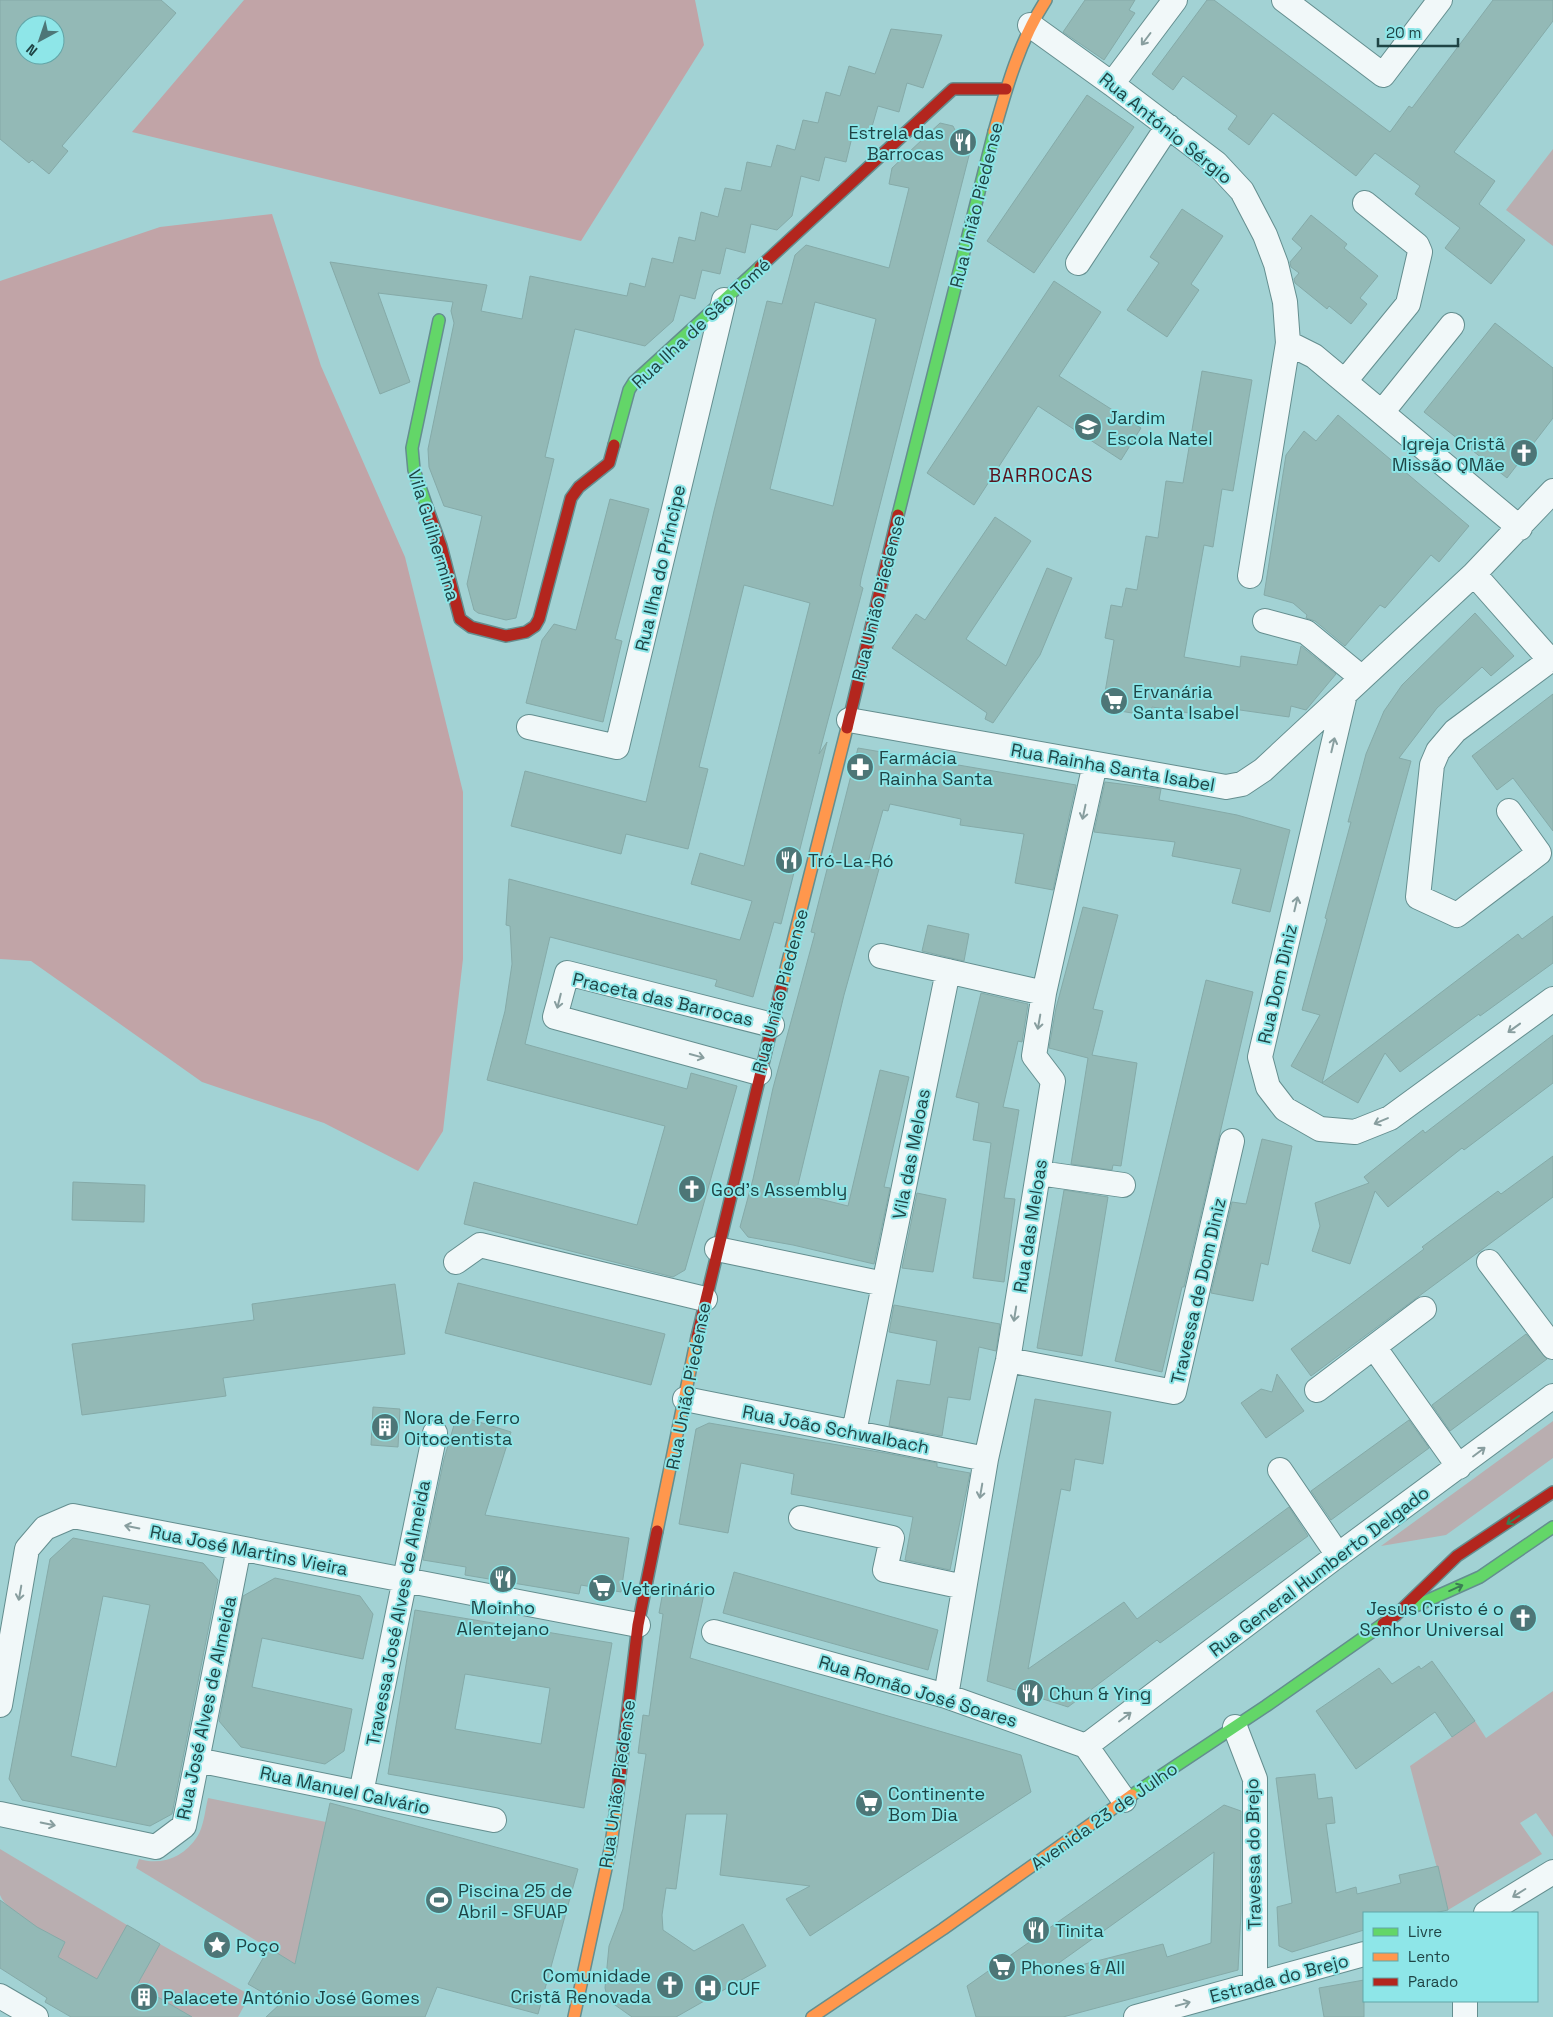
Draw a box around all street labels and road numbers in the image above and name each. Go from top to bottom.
street label: Rua António Sérgio [1095,67,1237,189]
street label: Rua União Piedense [944,120,1008,290]
street label: Rua Ilha de São Tomé [627,253,775,393]
street label: Vila Guilhermina [403,466,465,604]
street label: Rua Ilha do Príncipe [630,483,690,653]
street label: Rua União Piedense [846,513,910,683]
street label: Rua Rainha Santa Isabel [1009,738,1217,796]
street label: Rua União Piedense [747,906,813,1076]
street label: Rua Dom Diniz [1252,922,1302,1046]
street label: Praceta das Barrocas [570,967,756,1031]
street label: Vila das Meloas [887,1087,935,1221]
street label: Rua das Meloas [1008,1158,1052,1294]
street label: Travessa de Dom Diniz [1165,1196,1231,1386]
street label: Rua União Piedense [660,1300,716,1472]
street label: Rua João Schwalbach [741,1400,931,1458]
street label: Travessa José Alves de Almeida [361,1478,435,1748]
street label: Rua General Humberto Delgado [1204,1481,1434,1661]
street label: Rua José Martins Vieira [148,1520,350,1580]
street label: Rua José Alves de Almeida [171,1594,241,1822]
street label: Rua Romão José Soares [816,1650,1020,1732]
street label: Rua União Piedense [594,1698,640,1870]
street label: Avenida 23 de Julho [1026,1757,1182,1875]
street label: Rua Manuel Calvário [258,1761,432,1819]
street label: Travessa do Brejo [1240,1778,1266,1930]
street label: Estrada do Brejo [1207,1948,1351,2008]

